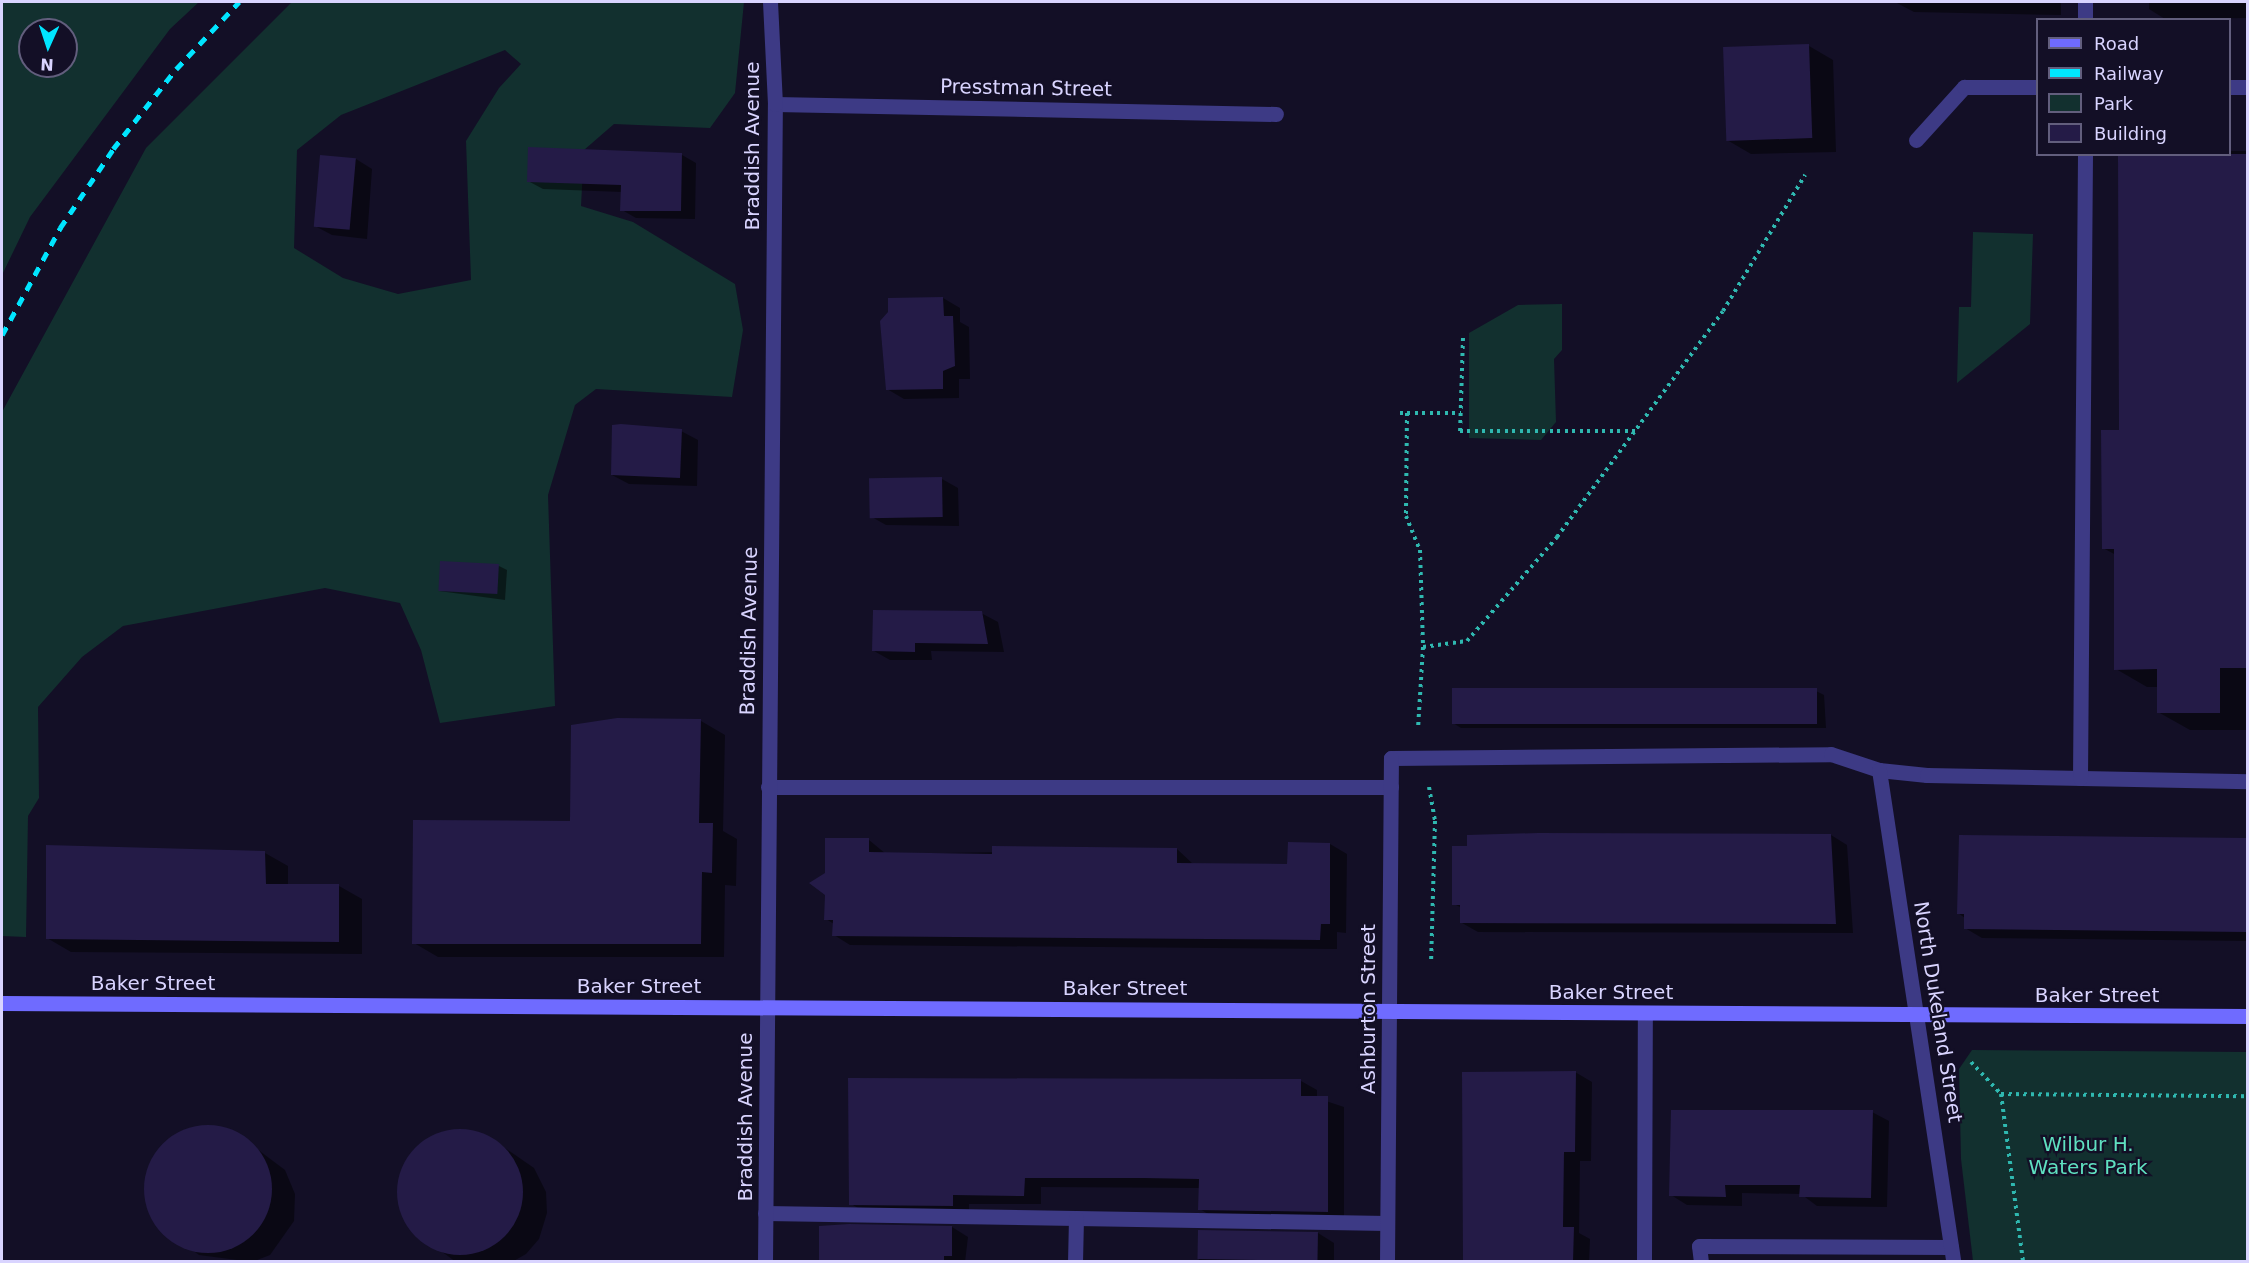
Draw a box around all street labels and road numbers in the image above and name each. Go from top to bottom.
street label: Braddish Avenue [740,62,764,230]
street label: Presstman Street [940,75,1112,101]
street label: Braddish Avenue [736,546,762,716]
street label: North Dukeland Street [1909,900,1967,1124]
street label: Ashburton Street [1356,924,1380,1094]
street label: Baker Street [91,971,215,995]
street label: Baker Street [577,974,701,998]
street label: Baker Street [1063,976,1187,1000]
street label: Baker Street [1549,980,1673,1004]
street label: Baker Street [2035,983,2159,1007]
street label: Braddish Avenue [733,1033,757,1201]

